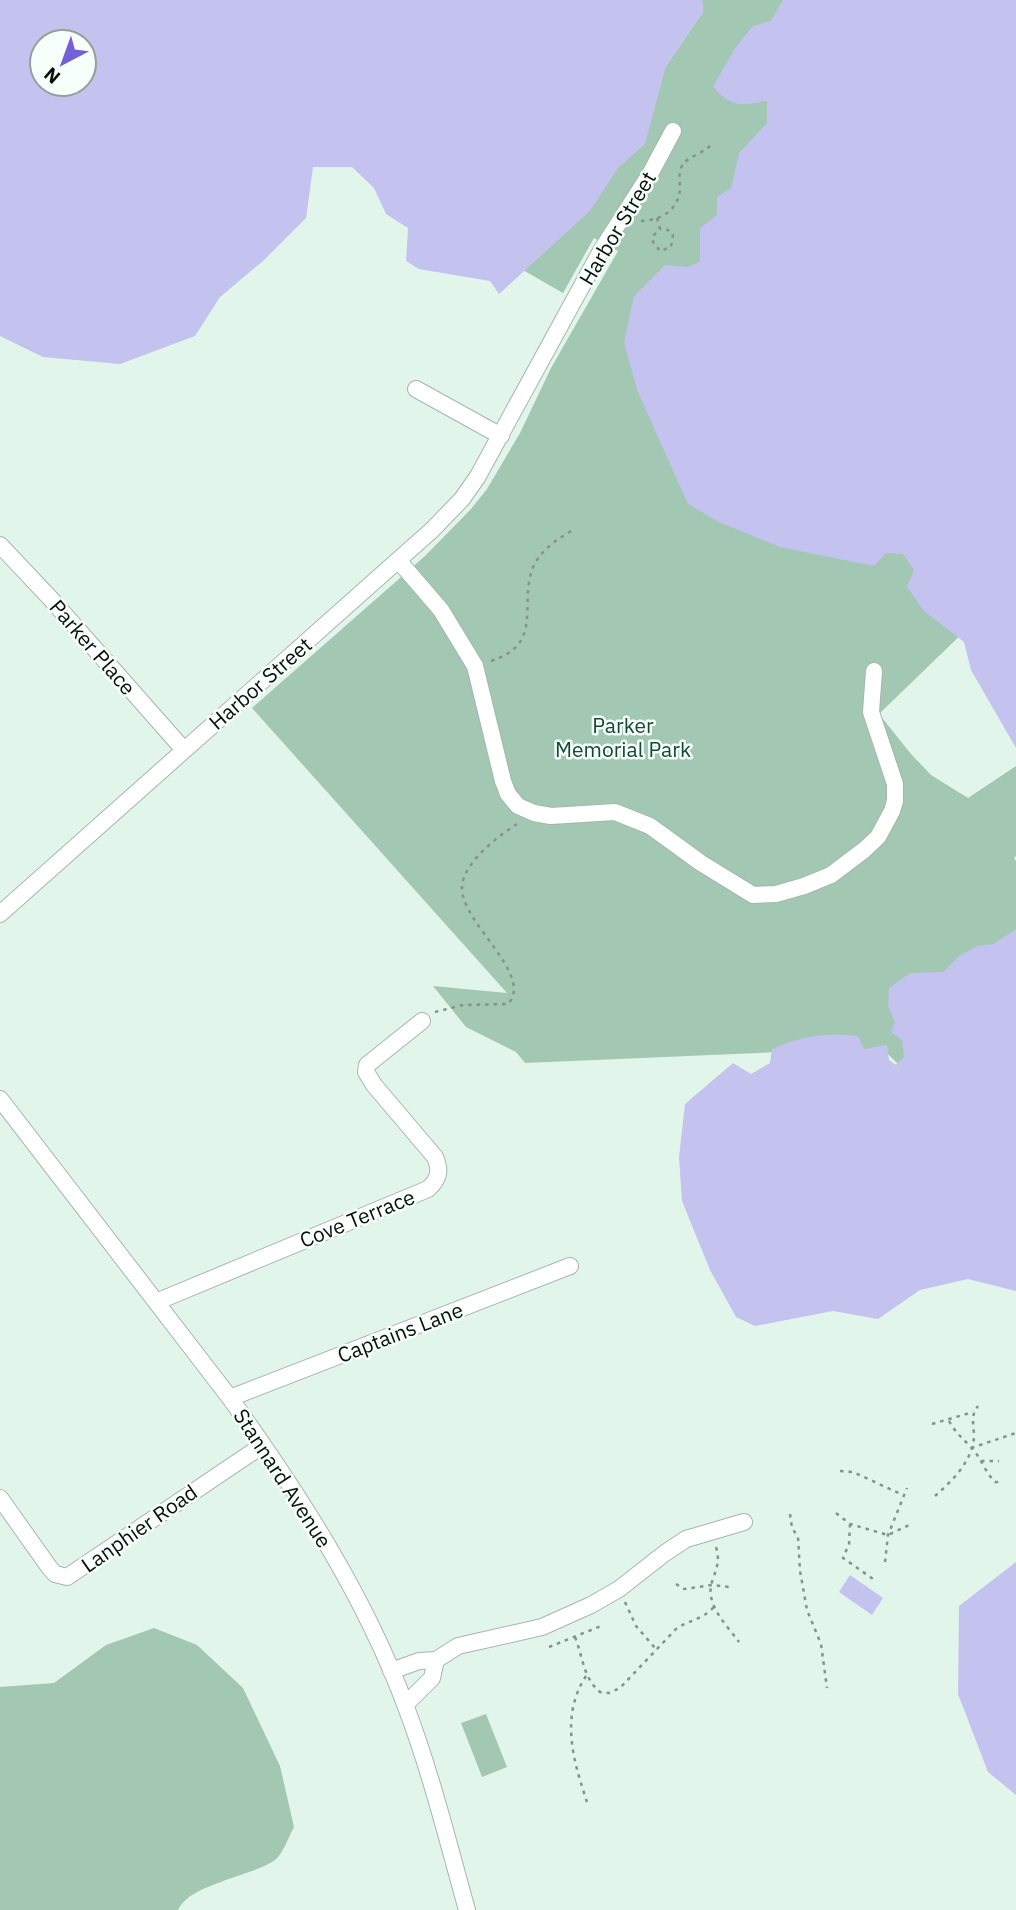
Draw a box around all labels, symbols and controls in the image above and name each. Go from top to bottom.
north arrow [28,28,98,98]
text: N [39,62,65,89]
street label: Harbor Street [572,166,662,290]
street label: Parker Place [44,593,142,701]
street label: Harbor Street [203,630,317,736]
park label: Parker Memorial Park [555,711,691,763]
street label: Cove Terrace [295,1182,419,1254]
street label: Captains Lane [333,1295,467,1369]
street label: Stannard Avenue [227,1403,339,1553]
street label: Lanphier Road [75,1478,203,1578]

